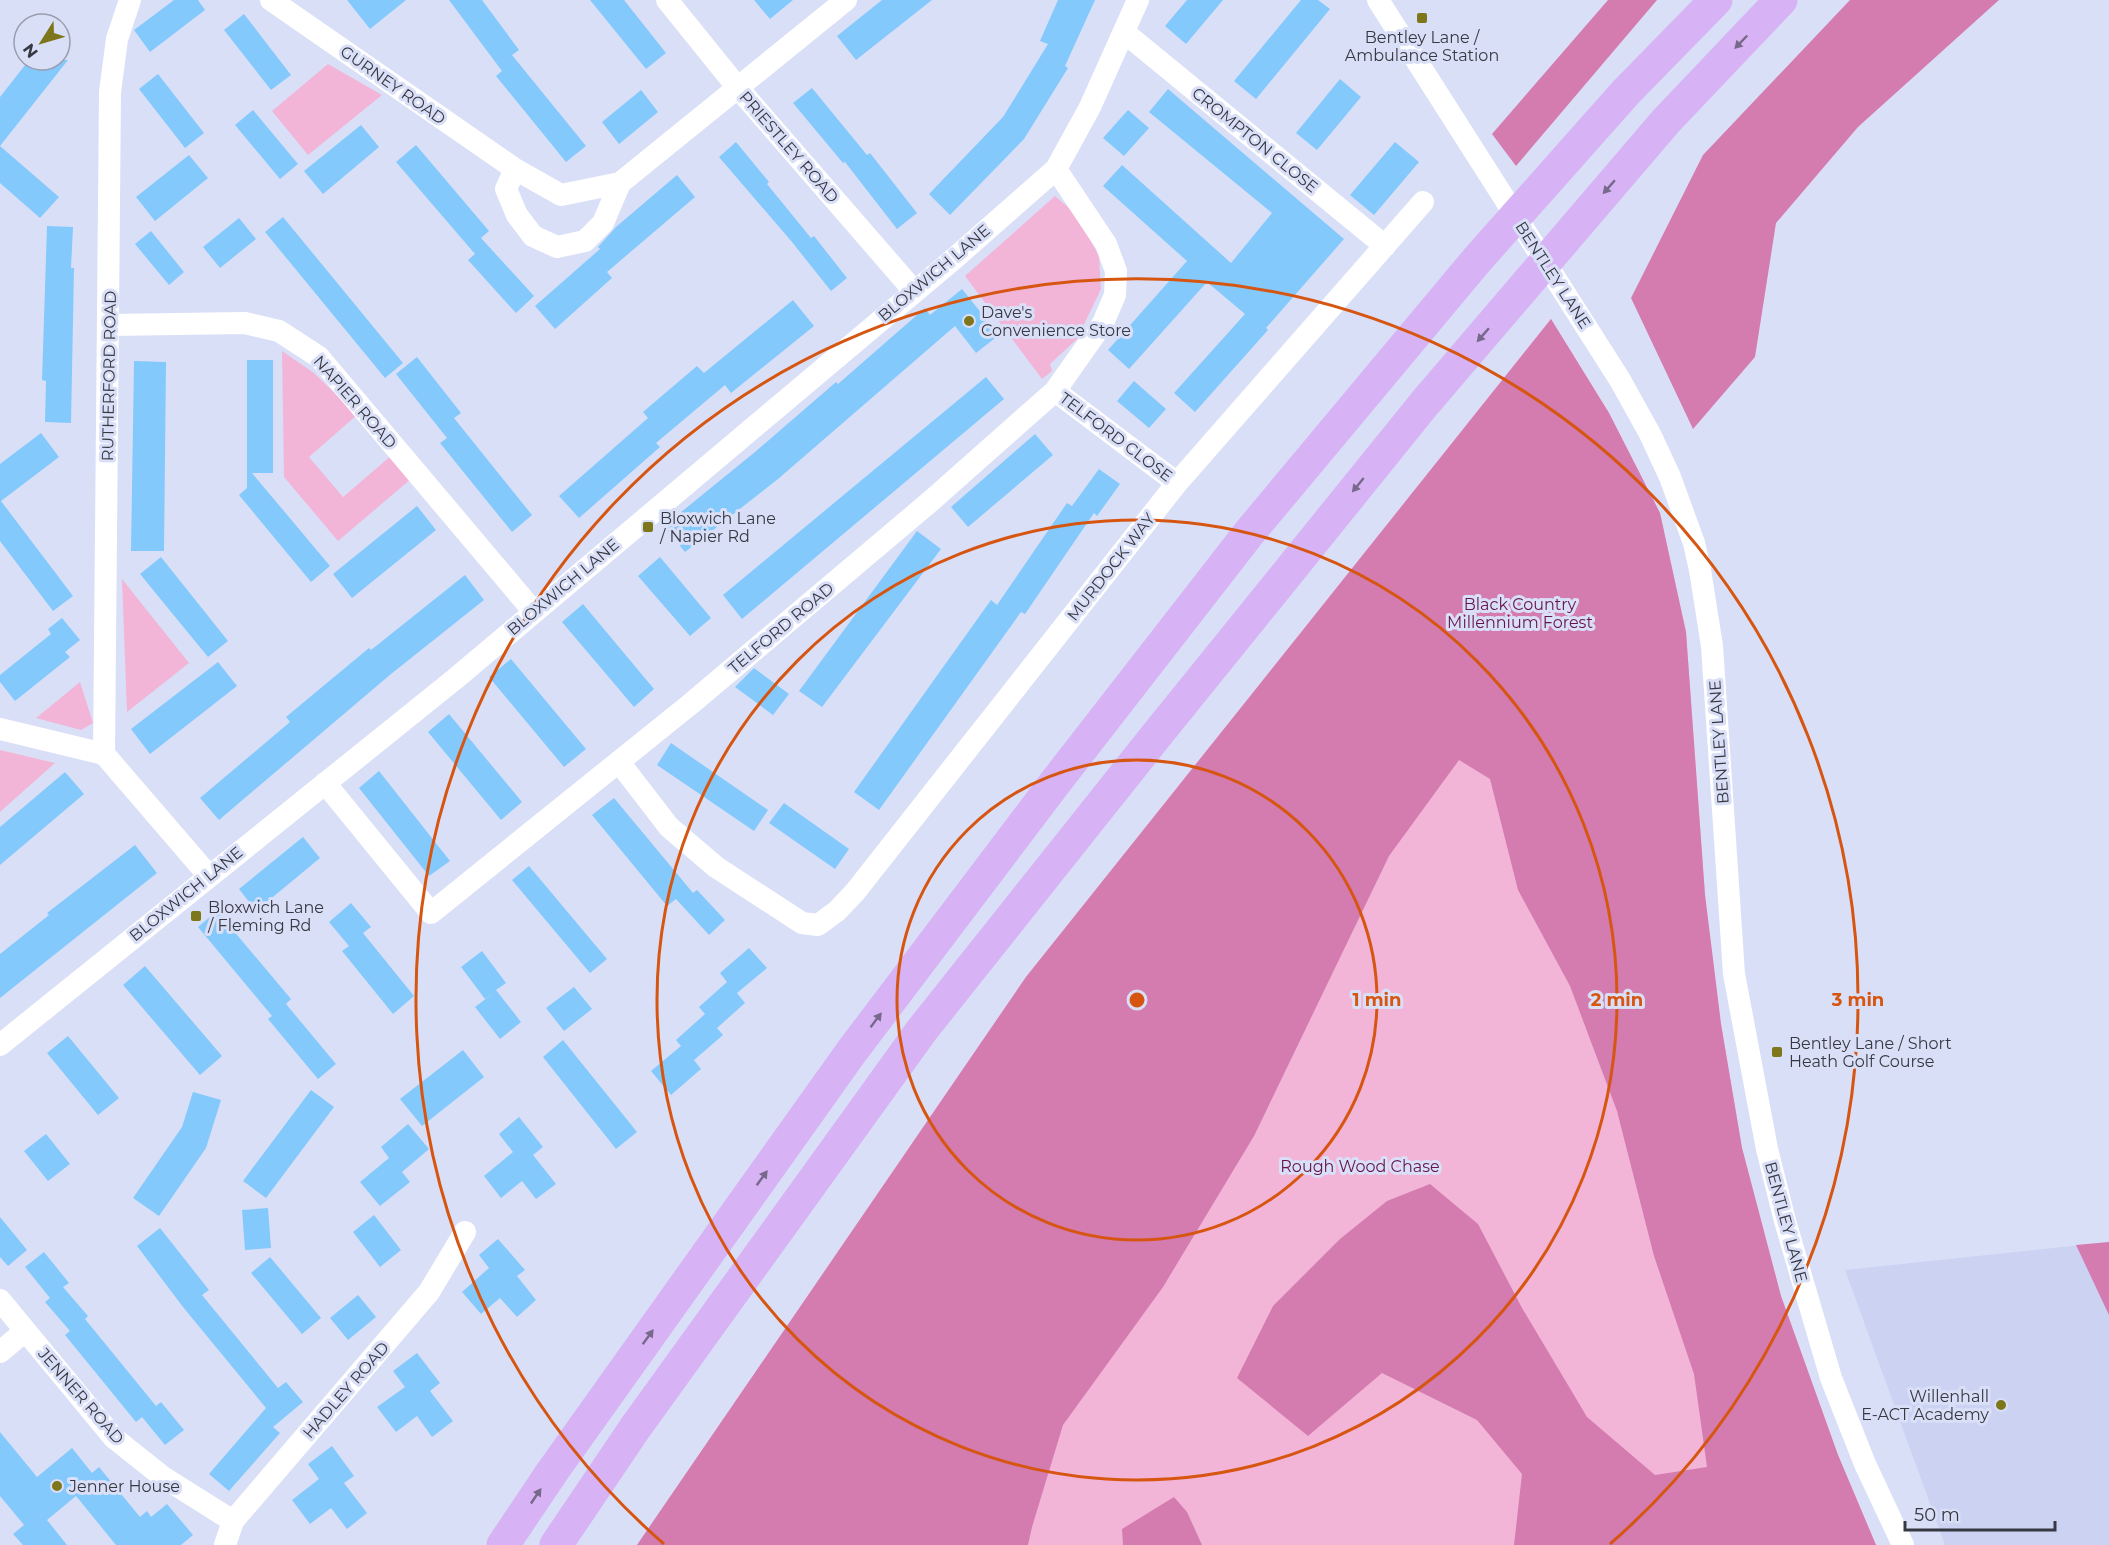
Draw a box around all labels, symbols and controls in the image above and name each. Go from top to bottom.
marker: Bentley Lane / Ambulance Station [1415,11,1429,25]
north arrow [12,12,72,72]
place label: Bentley Lane / Ambulance Station [1345,28,1499,65]
one-way arrow [1734,35,1748,49]
text: N [19,40,42,62]
street label: GURNEY ROAD [337,42,449,128]
street label: CROMPTON CLOSE [1188,83,1322,197]
street label: PRIESTLEY ROAD [736,88,842,206]
one-way arrow [1603,179,1616,195]
street label: BENTLEY LANE [1511,218,1595,332]
street label: BLOXWICH LANE [874,221,994,325]
street label: RUTHERFORD ROAD [98,291,120,461]
place label: Dave's Convenience Store [981,303,1131,340]
marker: Dave's Convenience Store [962,314,976,328]
one-way arrow [1477,327,1490,342]
street label: NAPIER ROAD [310,352,400,452]
street label: TELFORD CLOSE [1056,388,1176,486]
one-way arrow [1352,477,1365,493]
place label: Bloxwich Lane / Napier Rd [659,509,776,546]
street label: MURDOCK WAY [1063,509,1159,625]
marker: Bloxwich Lane / Napier Rd [641,520,655,534]
street label: BLOXWICH LANE [503,535,623,639]
street label: TELFORD ROAD [725,579,837,677]
park label: Black Country Millennium Forest [1447,595,1593,632]
street label: BENTLEY LANE [1705,680,1733,804]
street label: BLOXWICH LANE [126,843,246,945]
place label: Bloxwich Lane / Fleming Rd [207,898,324,935]
marker: Bloxwich Lane / Fleming Rd [189,909,203,923]
text: 1 min [1353,989,1401,1011]
text: 2 min [1591,989,1643,1011]
text: 3 min [1831,989,1884,1011]
centre of rings [1127,990,1147,1010]
one-way arrow [869,1013,881,1028]
place label: Bentley Lane / Short Heath Golf Course [1789,1034,1952,1071]
marker: Bentley Lane / Short Heath Golf Course [1770,1045,1784,1059]
park label: Rough Wood Chase [1280,1157,1440,1176]
street label: BENTLEY LANE [1761,1160,1811,1284]
one-way arrow [755,1171,767,1186]
one-way arrow [642,1329,653,1345]
street label: HADLEY ROAD [299,1338,393,1442]
street label: JENNER ROAD [34,1343,128,1448]
place label: Willenhall E-ACT Academy [1861,1387,1989,1424]
marker: Willenhall E-ACT Academy [1994,1398,2008,1412]
place label: Jenner House [68,1477,180,1496]
marker: Jenner House [50,1479,64,1493]
one-way arrow [530,1489,542,1505]
scale bar [1905,1494,2055,1532]
text: 50 m [1914,1504,1960,1526]

